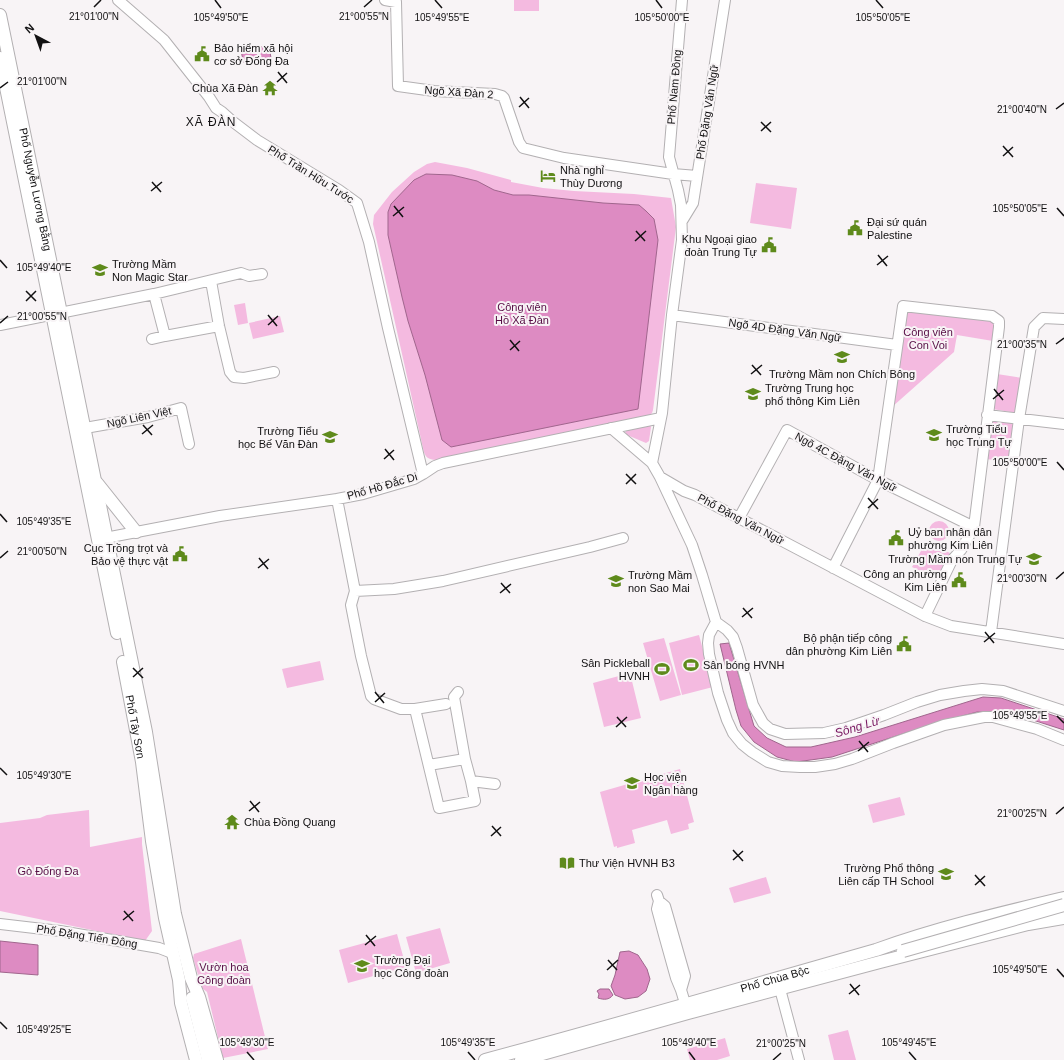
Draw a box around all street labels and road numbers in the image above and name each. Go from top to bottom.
street label: Phố Nam Đồng [665,49,683,125]
street label: Phố Đặng Văn Ngữ [694,63,721,160]
street label: Ngõ Xã Đàn 2 [424,84,494,100]
street label: Phố Nguyễn Lương Bằng [17,127,54,252]
street label: Phố Trần Hữu Tước [266,143,356,206]
street label: Ngõ 4D Đặng Văn Ngữ [728,316,843,344]
street label: Ngõ Liên Việt [106,404,172,430]
street label: Ngõ 4C Đặng Văn Ngữ [793,430,900,494]
street label: Phố Hồ Đắc Di [345,470,419,502]
street label: Phố Đặng Văn Ngữ [696,491,787,547]
street label: Phố Tây Sơn [123,694,147,760]
street label: Phố Đặng Tiến Đông [36,922,138,950]
street label: Phố Chùa Bộc [739,963,811,994]

